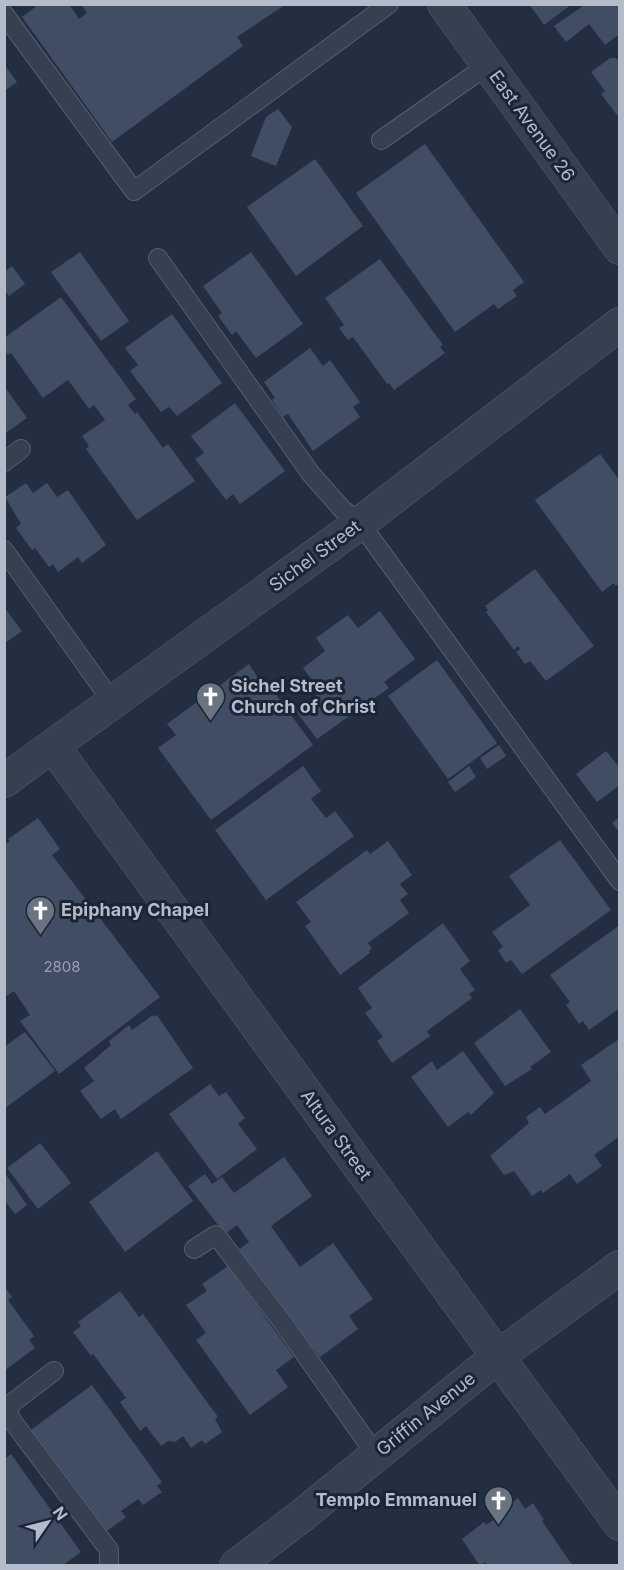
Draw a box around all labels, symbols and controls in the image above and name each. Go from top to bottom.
street label: East Avenue 26 [485,66,580,185]
street label: Sichel Street [265,515,364,596]
place label: Sichel Street Church of Christ [231,675,376,717]
church icon: Sichel Street Church of Christ [194,680,226,722]
church icon: Epiphany Chapel [24,894,56,936]
place label: Epiphany Chapel [61,899,209,920]
house number: 2808 [43,957,81,976]
street label: Altura Street [297,1086,376,1184]
street label: Griffin Avenue [372,1367,479,1460]
church icon: Templo Emmanuel [482,1484,514,1526]
place label: Templo Emmanuel [315,1489,477,1510]
north arrow [18,1492,78,1552]
text: N [49,1503,72,1524]

